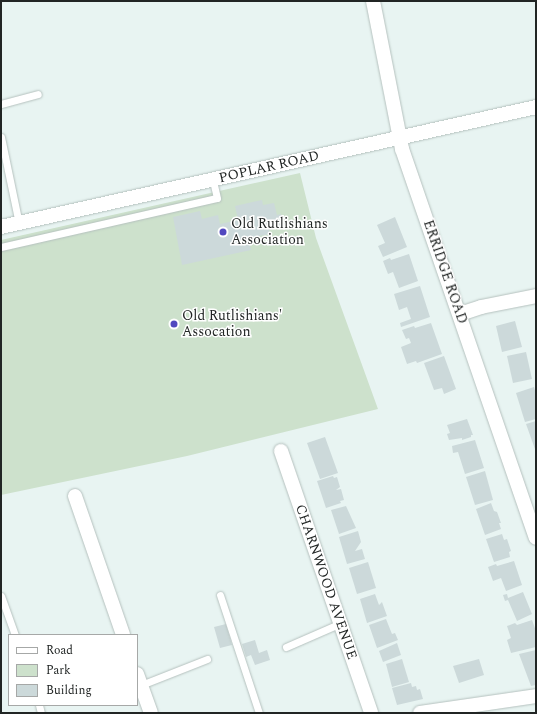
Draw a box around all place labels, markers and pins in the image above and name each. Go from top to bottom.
place label: Old Rutlishians Association [231,216,328,248]
marker: Old Rutlishians Association [218,227,228,237]
place label: Old Rutlishians' Assocation [182,308,282,340]
marker: Old Rutlishians' Assocation [169,319,179,329]

